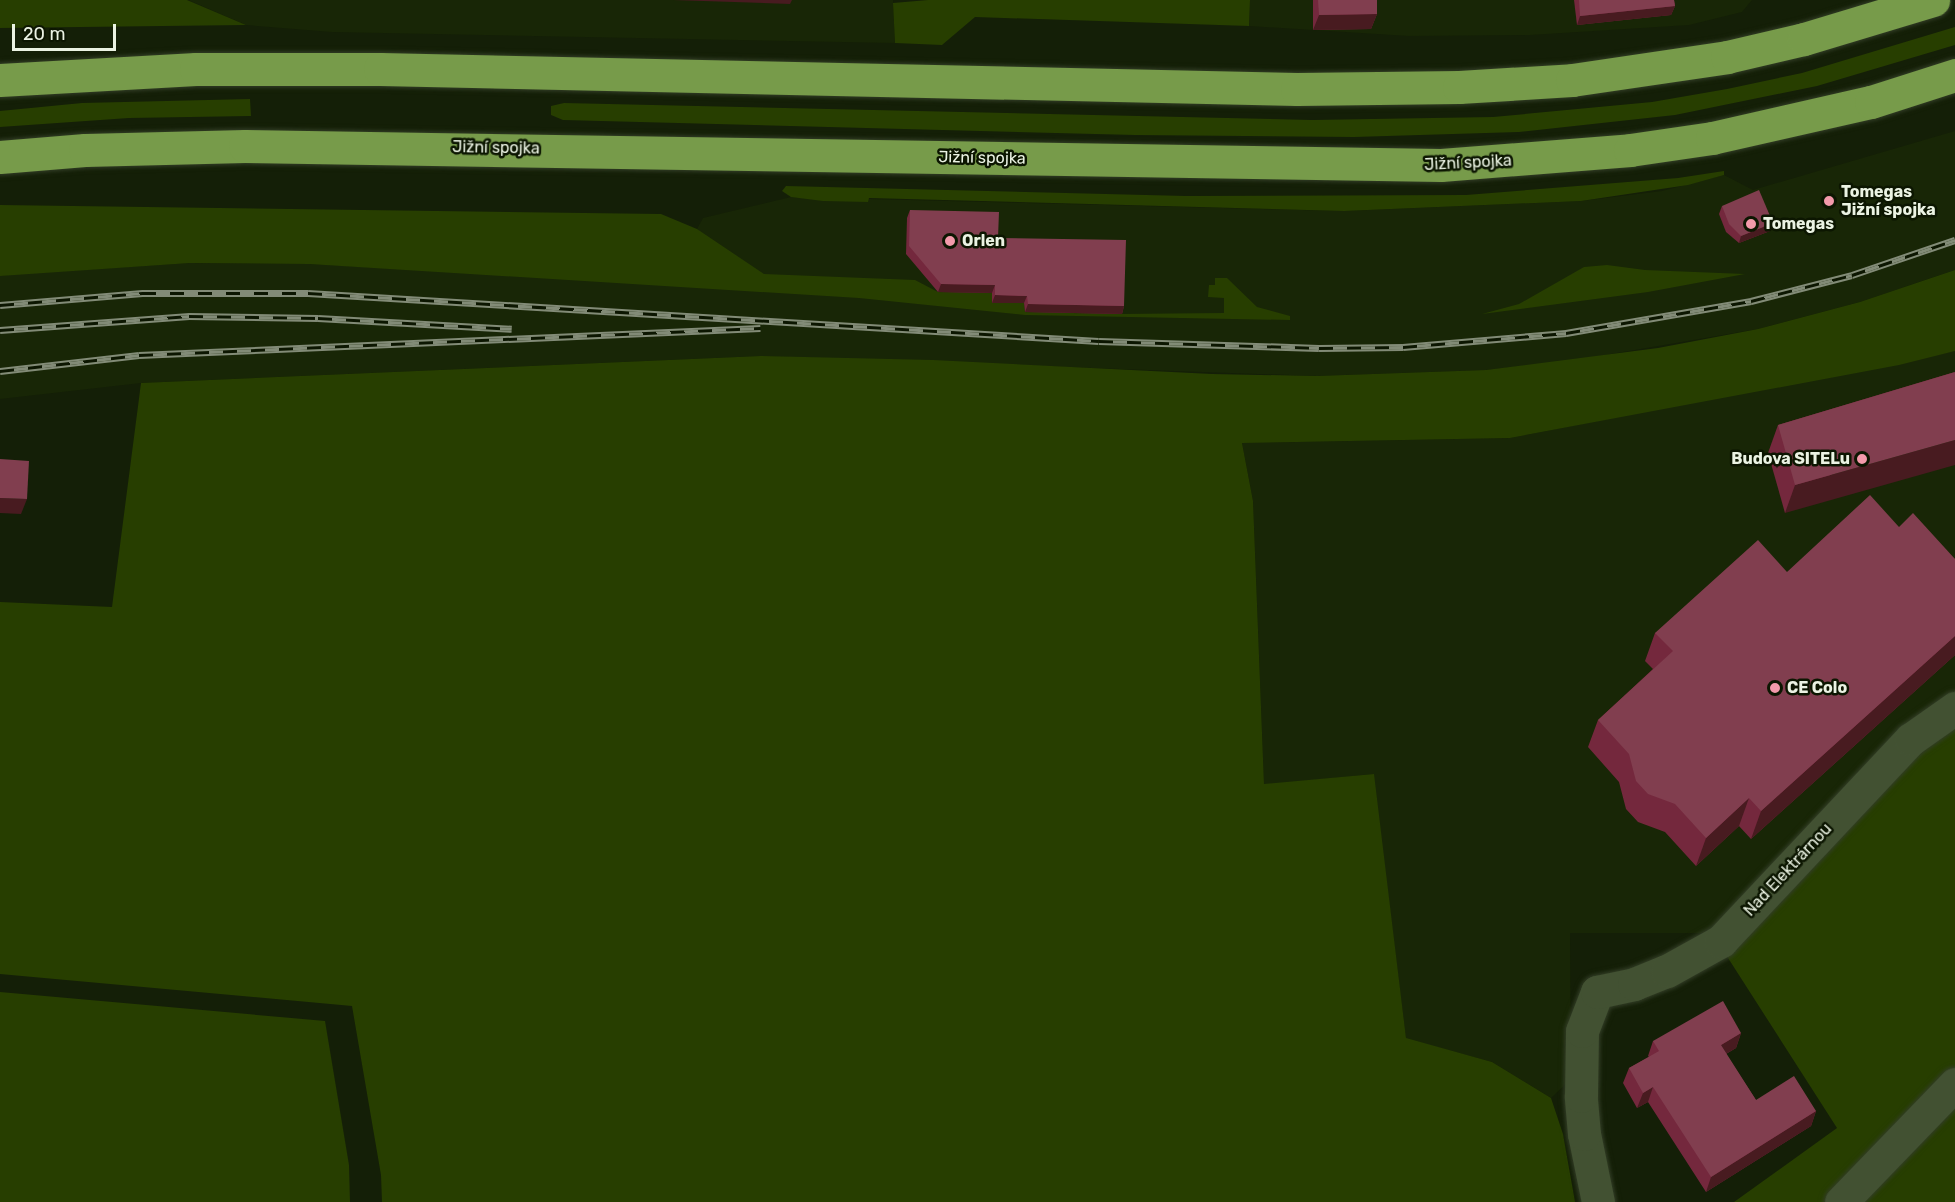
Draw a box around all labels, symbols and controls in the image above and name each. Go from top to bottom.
scale bar [15,12,118,50]
text: 20 m [23,23,65,45]
street label: Jižní spojka [452,138,540,158]
street label: Jižní spojka [938,148,1026,168]
street label: Jižní spojka [1424,151,1512,175]
place label: Tomegas Jižní spojka [1841,182,1936,220]
marker: Tomegas Jižní spojka [1822,194,1836,208]
place label: Tomegas [1763,214,1834,234]
marker: Tomegas [1744,217,1758,231]
place label: Orlen [962,231,1005,251]
marker: Orlen [943,234,957,248]
place label: Budova SITELu [1731,449,1850,469]
marker: Budova SITELu [1855,452,1869,466]
place label: CE Colo [1787,678,1847,698]
marker: CE Colo [1768,681,1782,695]
street label: Nad Elektrárnou [1740,820,1836,920]

